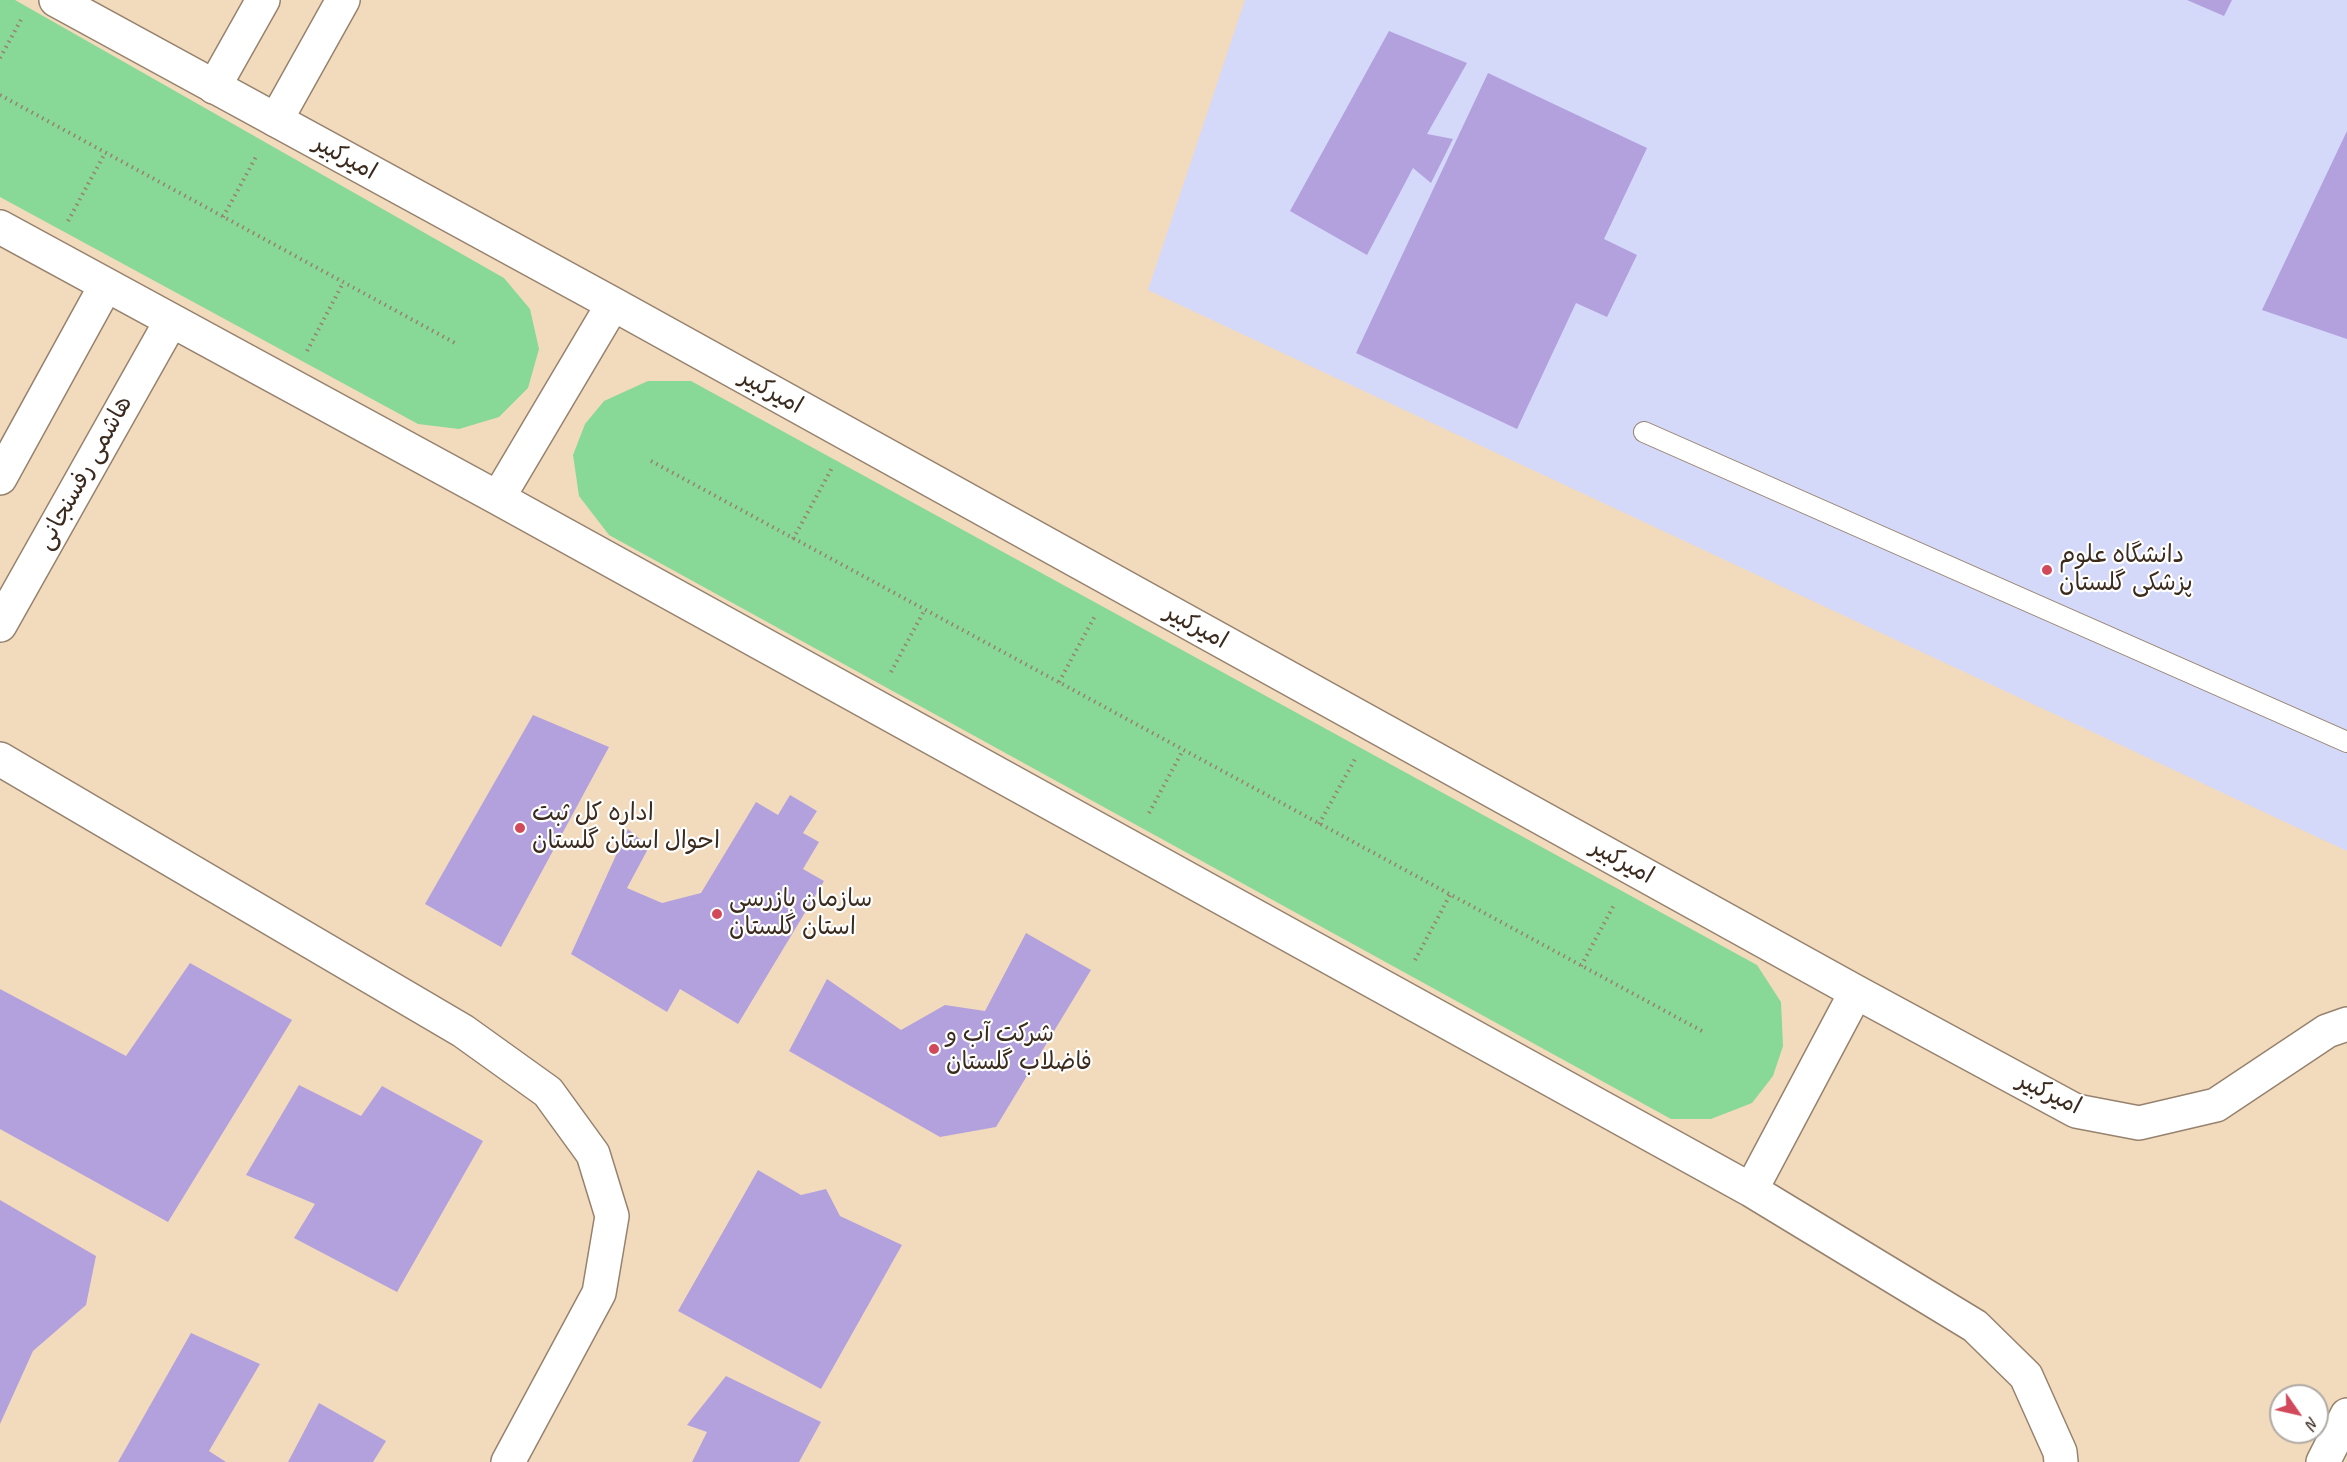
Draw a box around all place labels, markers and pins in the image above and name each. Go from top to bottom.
place label: دانشگاه علوم پزشکی گلستان [2059,542,2193,598]
marker: دانشگاه علوم پزشکی گلستان [2040,563,2054,577]
place label: اداره کل ثبت احوال استان گلستان [532,800,720,856]
marker: اداره کل ثبت احوال استان گلستان [513,821,527,835]
place label: سازمان بازرسی استان گلستان [729,886,872,942]
marker: سازمان بازرسی استان گلستان [710,907,724,921]
place label: شرکت آب و فاضلاب گلستان [946,1021,1092,1077]
marker: شرکت آب و فاضلاب گلستان [927,1042,941,1056]

